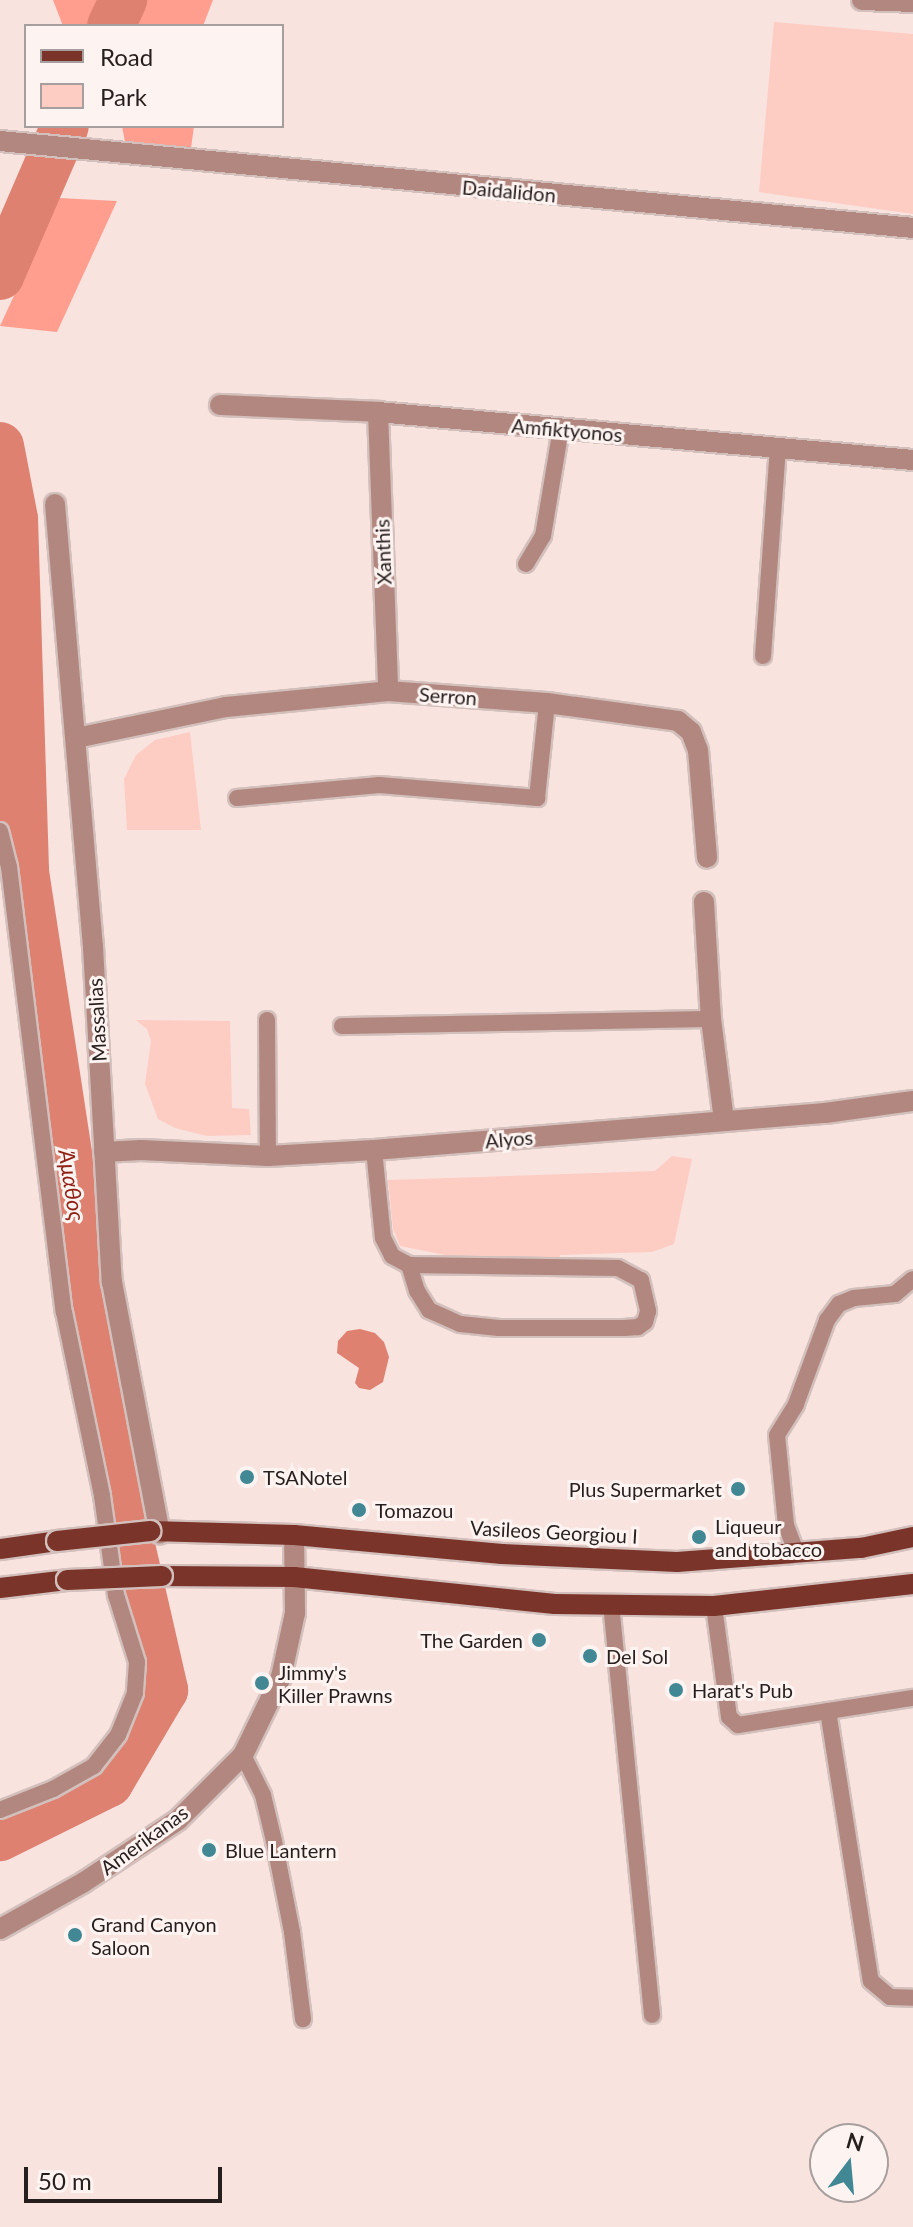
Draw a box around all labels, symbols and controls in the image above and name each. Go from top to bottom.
legend [24,24,284,128]
text: Road [100,42,153,71]
text: Park [100,82,147,111]
street label: Daidalidon [461,175,557,207]
street label: Amfiktyonos [511,413,623,447]
street label: Xanthis [370,519,396,585]
street label: Serron [418,682,478,710]
street label: Massalias [83,978,111,1062]
street label: Alyos [484,1125,534,1153]
water label: Άμαθος [53,1148,91,1222]
place label: TSANotel [263,1465,347,1489]
marker: TSANotel [238,1468,256,1486]
place label: Plus Supermarket [569,1477,722,1501]
marker: Plus Supermarket [729,1480,747,1498]
place label: Tomazou [375,1498,453,1522]
marker: Tomazou [350,1501,368,1519]
place label: Liqueur and tobacco [715,1514,822,1561]
street label: Vasileos Georgiou I [470,1516,638,1548]
marker: Liqueur and tobacco [690,1528,708,1546]
place label: The Garden [420,1628,523,1652]
marker: The Garden [530,1631,548,1649]
place label: Del Sol [606,1644,668,1668]
marker: Del Sol [581,1647,599,1665]
place label: Jimmy's Killer Prawns [278,1660,393,1707]
marker: Jimmy's Killer Prawns [253,1674,271,1692]
place label: Harat's Pub [692,1678,793,1702]
marker: Harat's Pub [667,1681,685,1699]
street label: Amerikanas [96,1800,192,1880]
place label: Blue Lantern [225,1838,337,1862]
marker: Blue Lantern [200,1841,218,1859]
place label: Grand Canyon Saloon [91,1912,217,1959]
marker: Grand Canyon Saloon [66,1926,84,1944]
north arrow [809,2123,889,2203]
text: N [843,2126,867,2157]
scale bar [28,2151,226,2201]
text: 50 m [38,2166,92,2195]

